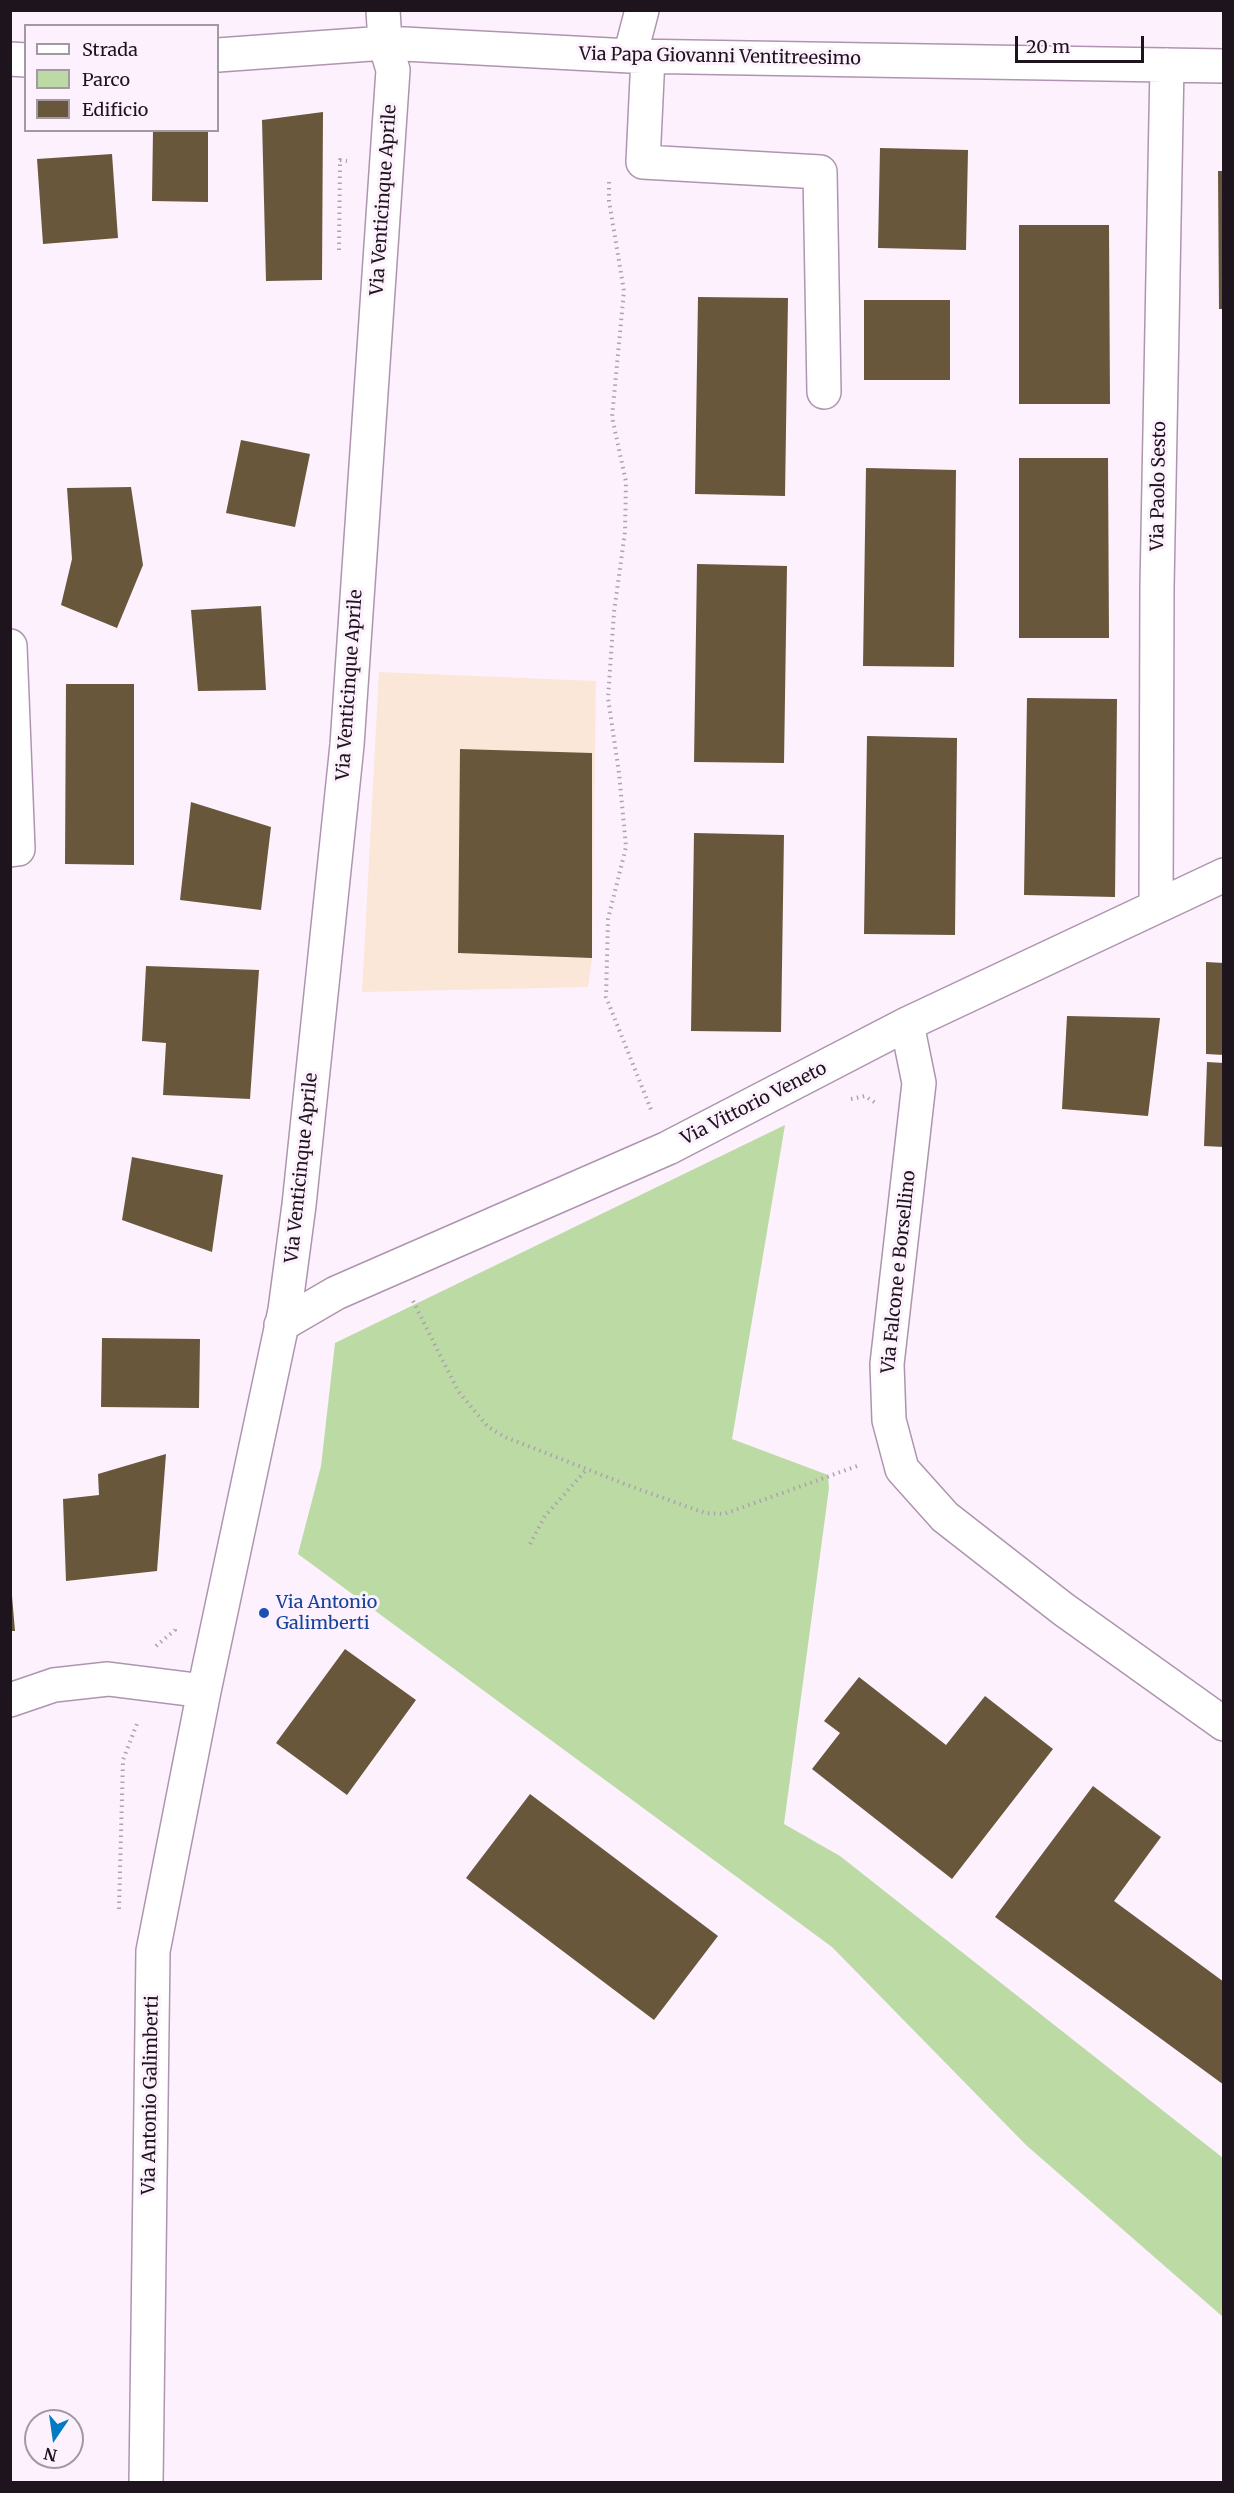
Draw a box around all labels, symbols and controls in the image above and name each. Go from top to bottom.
legend [24,24,219,132]
scale bar [1018,24,1147,62]
text: 20 m [1026,35,1070,58]
text: Strada [82,38,138,61]
street label: Via Papa Giovanni Ventitreesimo [579,44,861,70]
text: Parco [82,68,130,91]
text: Edificio [82,98,148,121]
street label: Via Venticinque Aprile [367,104,401,296]
street label: Via Paolo Sesto [1147,421,1171,551]
street label: Via Venticinque Aprile [333,589,367,781]
street label: Via Vittorio Veneto [677,1058,831,1150]
street label: Via Venticinque Aprile [281,1072,323,1264]
street label: Via Falcone e Borsellino [878,1169,920,1375]
place label: Via Antonio Galimberti [276,1592,377,1634]
marker: Via Antonio Galimberti [257,1606,271,1620]
street label: Via Antonio Galimberti [138,1995,164,2195]
north arrow [24,2409,84,2469]
text: N [42,2443,59,2466]

